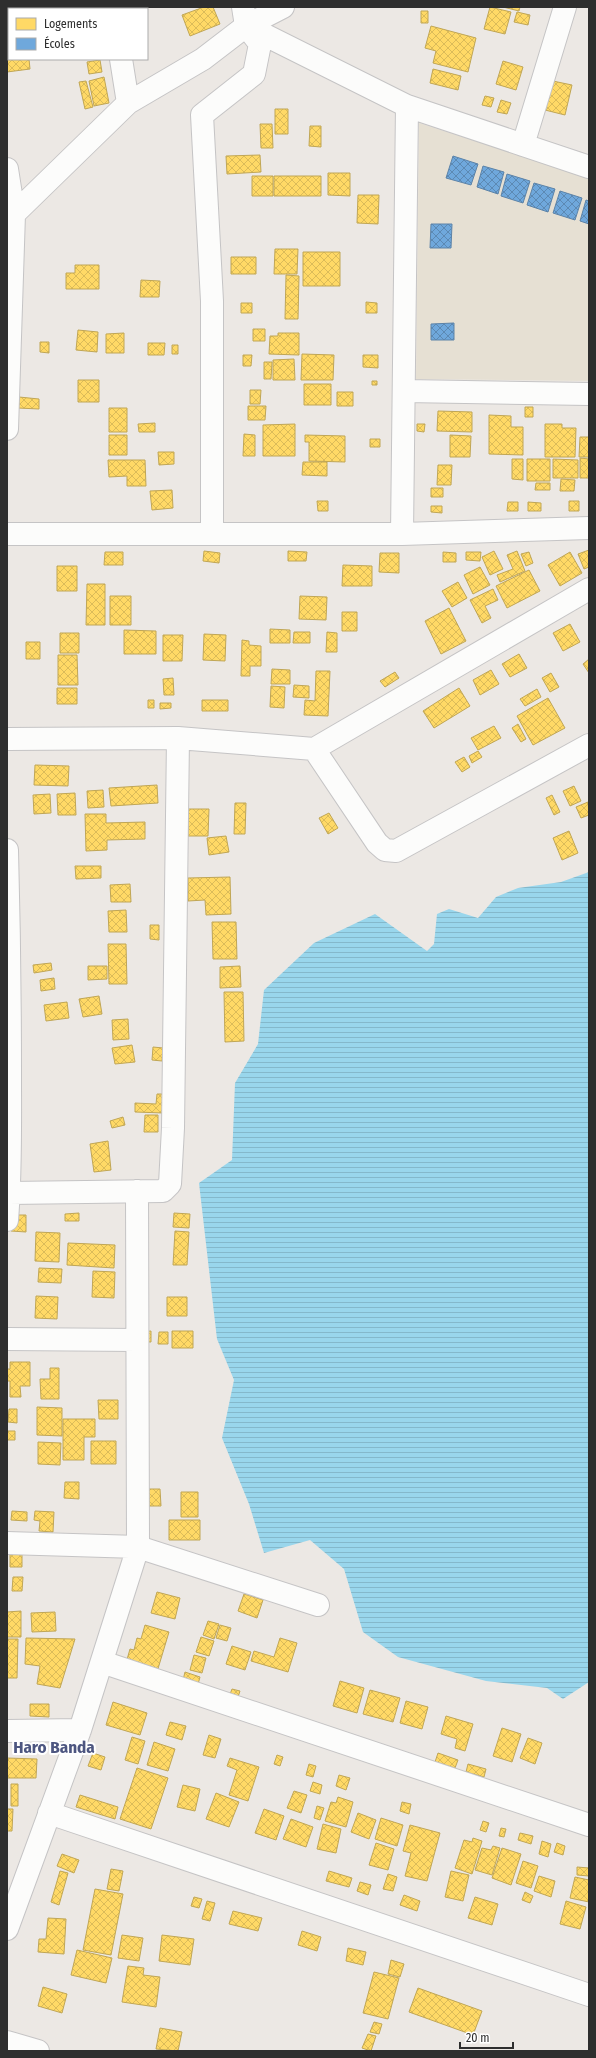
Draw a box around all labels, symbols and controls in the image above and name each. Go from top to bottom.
legend [8,8,148,60]
text: Logements [44,17,97,31]
text: Écoles [44,36,75,51]
district label: Haro Banda [13,1737,95,1758]
scale bar [460,2024,513,2050]
text: 20 m [466,2031,490,2045]

